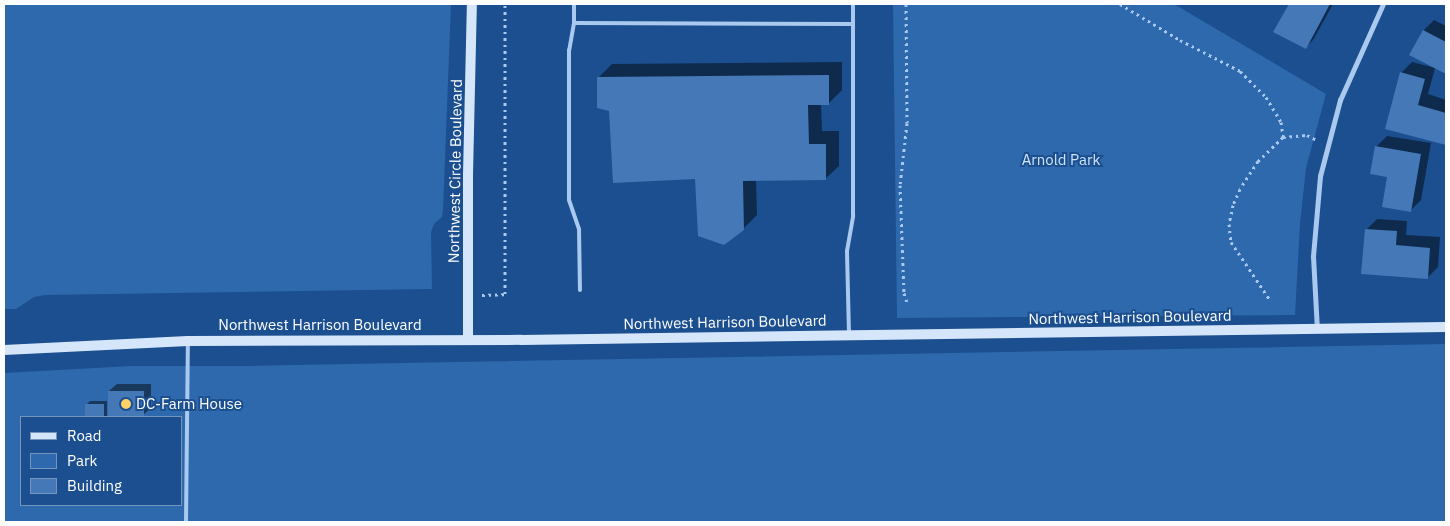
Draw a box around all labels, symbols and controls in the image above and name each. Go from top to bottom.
street label: Northwest Circle Boulevard [444,79,466,263]
park label: Arnold Park [1022,151,1100,169]
street label: Northwest Harrison Boulevard [1028,306,1232,328]
street label: Northwest Harrison Boulevard [623,311,827,333]
street label: Northwest Harrison Boulevard [218,316,422,334]
place label: DC-Farm House [136,395,242,413]
marker: DC-Farm House [120,398,132,410]
legend [20,416,182,506]
text: Road [67,426,102,445]
text: Park [67,451,97,470]
text: Building [67,476,122,495]

